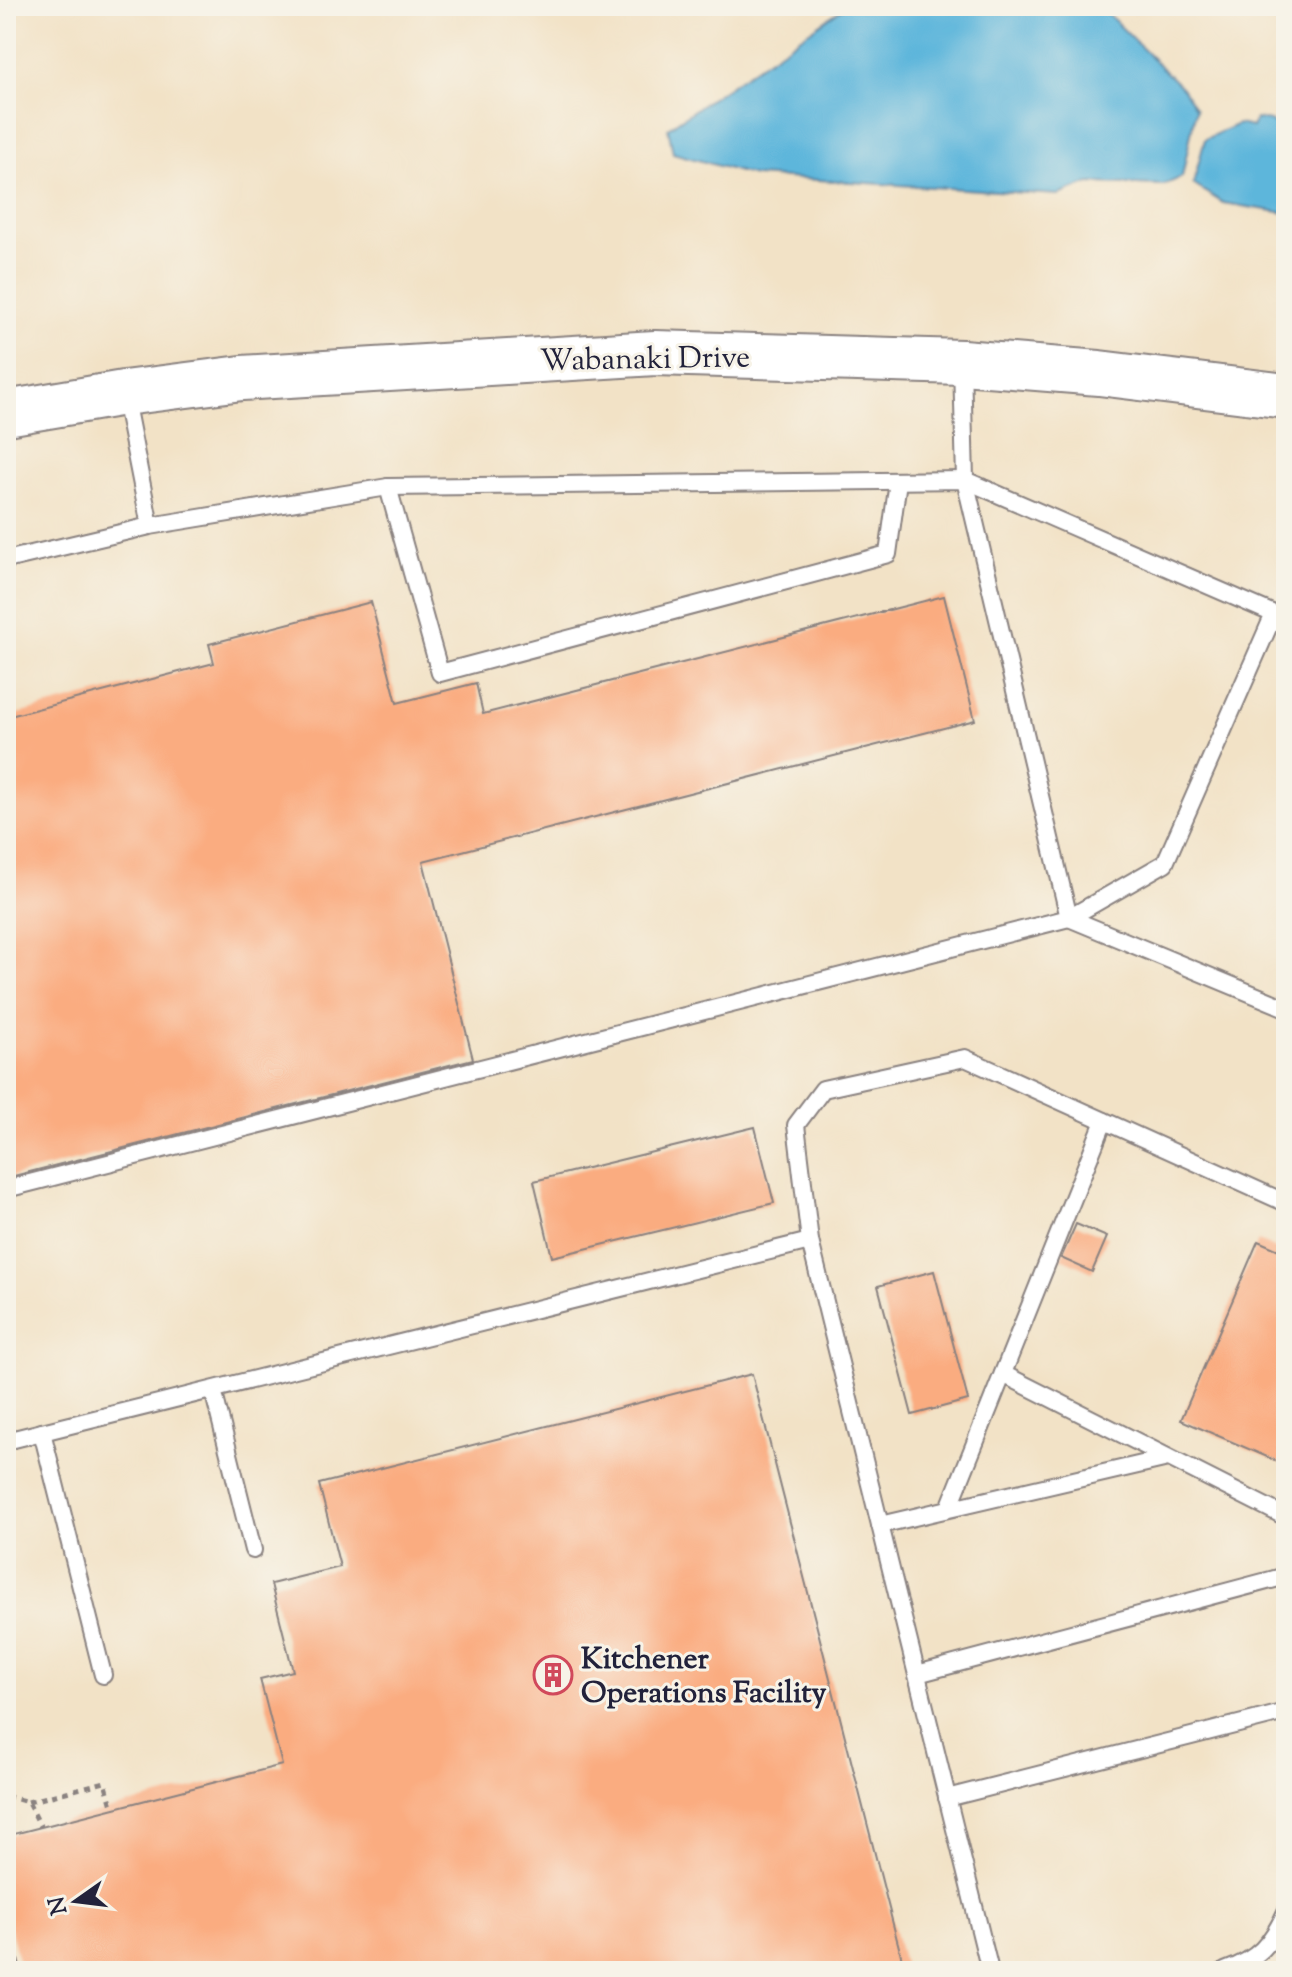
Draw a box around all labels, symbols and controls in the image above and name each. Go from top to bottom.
street label: Wabanaki Drive [540,337,751,384]
place label: Kitchener Operations Facility [581,1639,827,1716]
building icon: Kitchener Operations Facility [532,1654,574,1696]
north arrow [36,1861,116,1941]
text: N [42,1892,77,1918]

